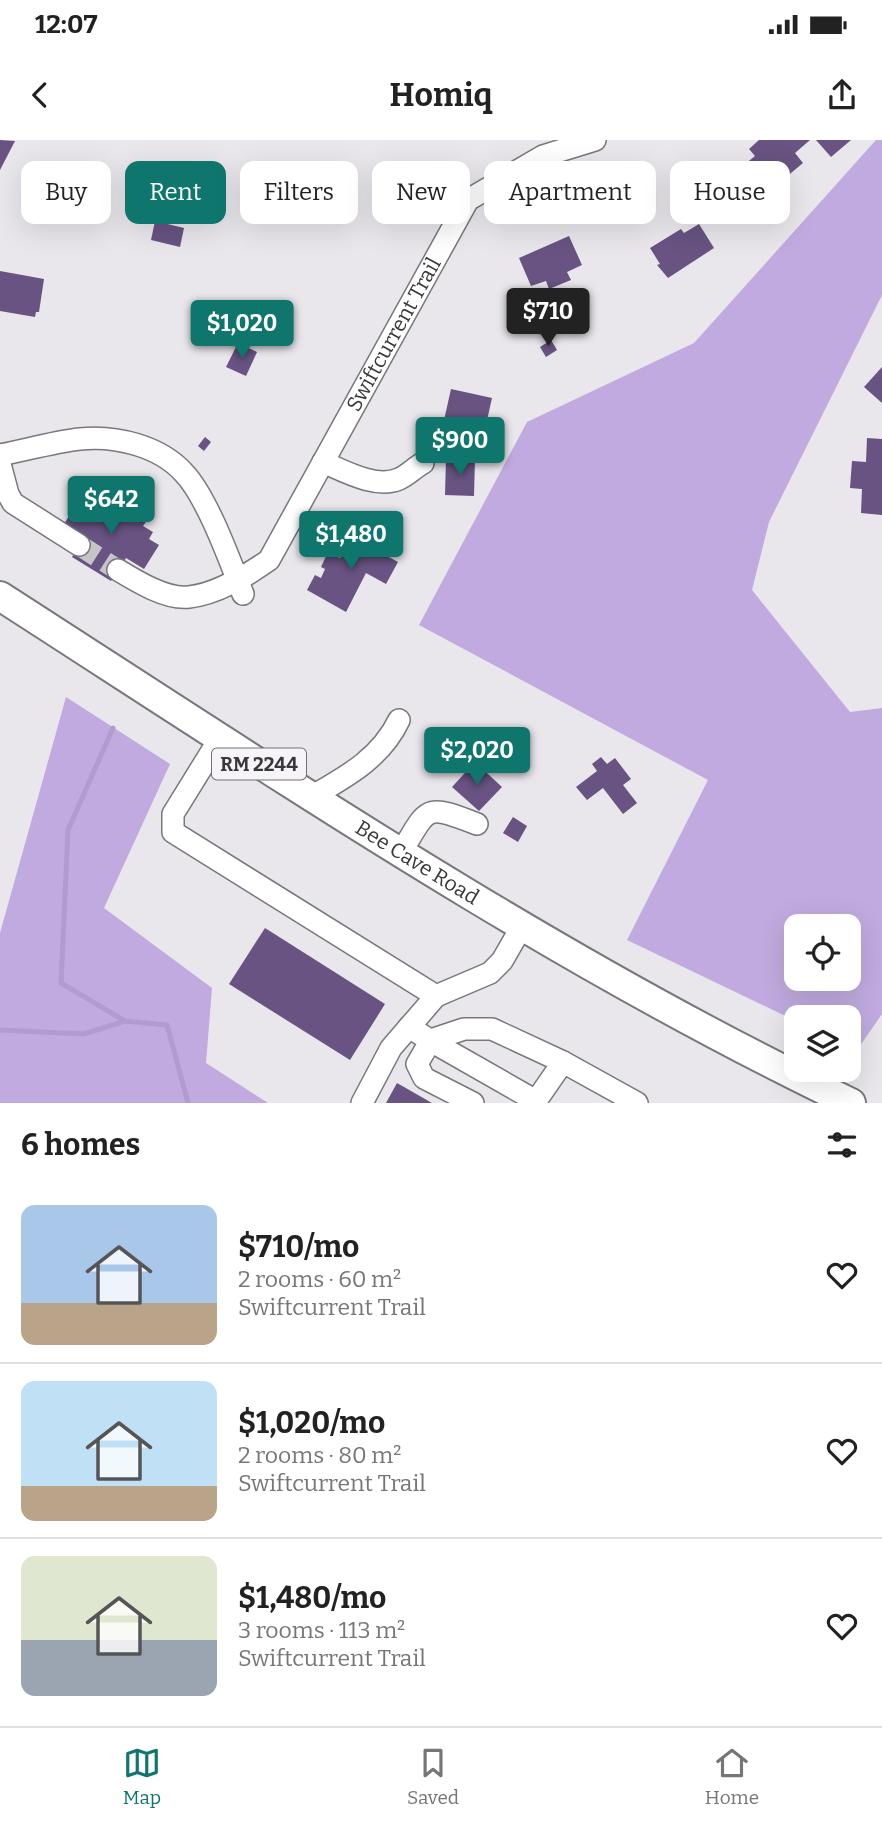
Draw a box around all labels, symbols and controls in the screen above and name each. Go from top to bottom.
text: 12:07 [35,9,97,40]
icon: back [21,76,59,114]
text: Homiq [390,76,492,114]
icon: share [823,76,861,114]
chip: Buy [21,161,111,224]
chip: Rent [125,161,226,224]
chip: Filters [240,161,358,224]
chip: New [372,161,470,224]
chip: Apartment [484,161,656,224]
chip: House [670,161,790,224]
street label: Swiftcurrent Trail [341,253,447,416]
pin: $710 [507,288,589,348]
text: $710 [523,297,573,325]
pin: $1,020 [185,300,299,360]
text: $1,020 [207,309,277,337]
pin: $900 [419,418,501,477]
text: $900 [432,426,488,454]
pin: $642 [70,476,152,536]
text: $642 [84,485,138,513]
pin: $1,480 [294,512,408,571]
text: $1,480 [315,520,387,548]
pin: $2,020 [420,728,534,787]
text: $2,020 [440,736,514,764]
road number: RM 2244 [212,748,306,779]
street label: Bee Cave Road [351,815,484,910]
map controls [784,914,861,1082]
button: locate [784,914,861,991]
button: layers [784,1005,861,1082]
icon: filters [823,1126,861,1164]
text: 6 homes [21,1127,140,1163]
text: $710/mo [238,1229,359,1265]
icon: home [77,1233,161,1317]
icon: heart [823,1256,861,1294]
text: 2 rooms · 60 m² [238,1265,401,1293]
text: Swiftcurrent Trail [238,1293,426,1321]
text: $1,020/mo [238,1405,385,1441]
icon: home [77,1409,161,1493]
icon: heart [823,1432,861,1470]
text: 2 rooms · 80 m² [238,1441,401,1469]
text: Swiftcurrent Trail [238,1469,426,1497]
text: $1,480/mo [238,1580,386,1616]
icon: home [77,1584,161,1668]
icon: heart [823,1607,861,1645]
text: 3 rooms · 113 m² [238,1616,405,1644]
text: Swiftcurrent Trail [238,1644,426,1672]
tab: Map [123,1744,161,1809]
tab: Saved [407,1744,459,1809]
tab: Home [705,1744,759,1809]

